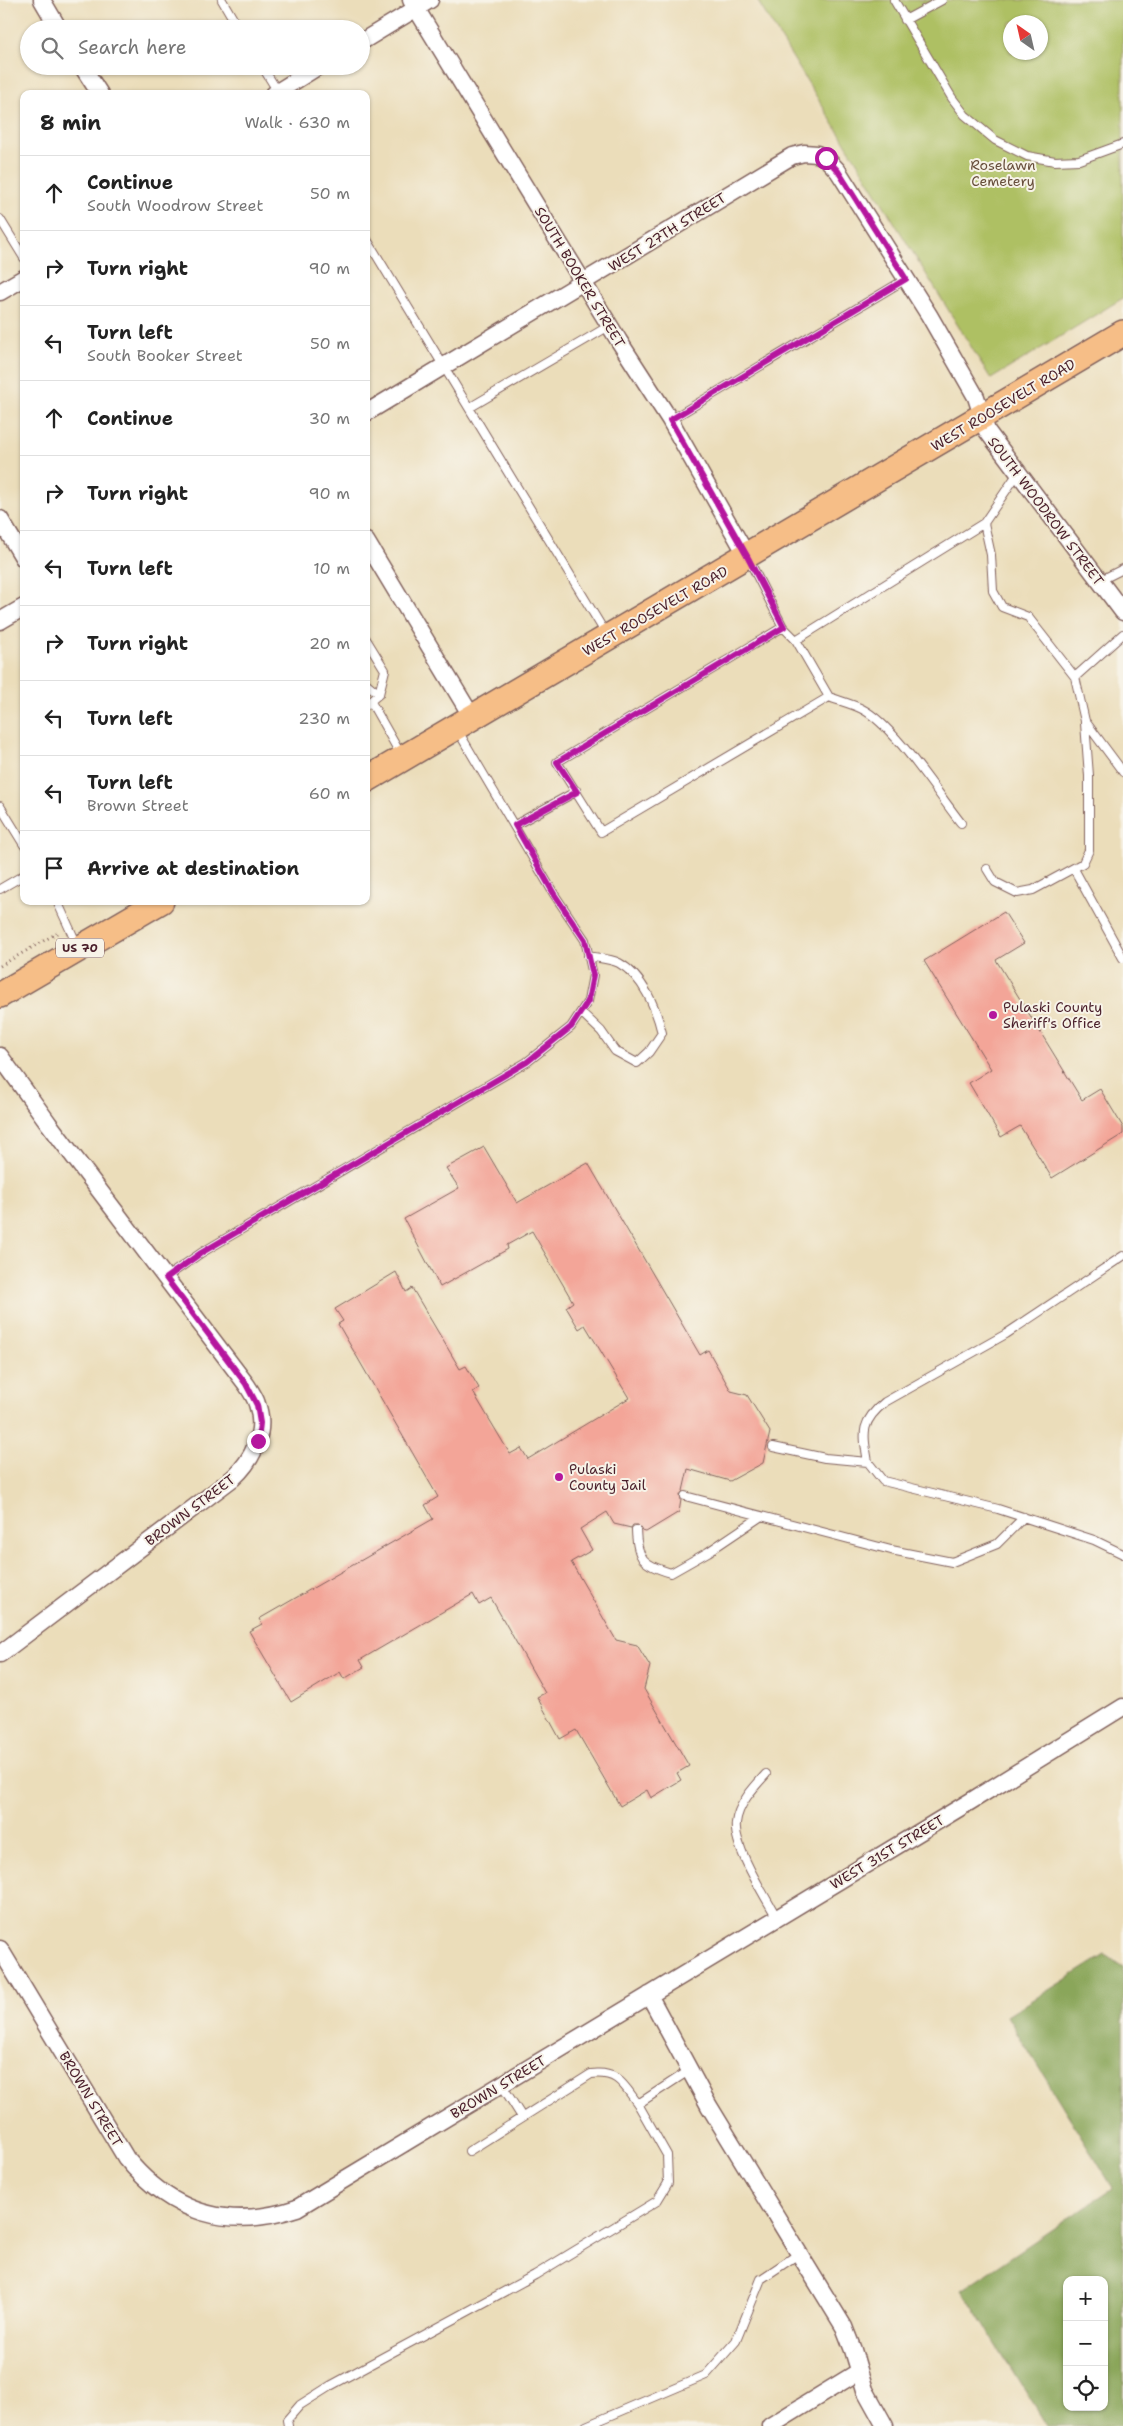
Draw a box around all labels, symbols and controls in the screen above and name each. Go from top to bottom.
north arrow [1003,15,1048,60]
search box [20,20,370,75]
icon: search [38,34,66,62]
text: Search here [78,35,187,60]
text: 8 min [40,109,101,137]
text: Walk · 630 m [244,112,350,133]
route start [815,147,838,170]
park label: Roselawn Cemetery [970,156,1036,190]
text: Continue [87,170,173,195]
icon: ahead [40,179,68,207]
text: 50 m [310,183,350,204]
street label: WEST 27TH STREET [605,188,729,276]
text: South Woodrow Street [87,195,263,216]
street label: SOUTH BOOKER STREET [531,203,629,351]
icon: right [40,254,68,282]
text: Turn right [87,256,188,281]
text: 90 m [309,258,350,279]
text: Turn left [87,320,173,345]
icon: left [40,329,68,357]
text: 50 m [310,333,350,354]
text: South Booker Street [87,345,243,366]
street label: WEST ROOSEVELT ROAD [928,355,1078,455]
icon: ahead [40,404,68,432]
text: Continue [87,406,173,431]
text: 30 m [309,408,350,429]
street label: SOUTH WOODROW STREET [984,433,1108,589]
icon: right [40,479,68,507]
text: Turn right [87,481,188,506]
text: 90 m [309,483,350,504]
icon: left [40,554,68,582]
text: Turn left [87,556,173,581]
text: 10 m [313,558,350,579]
street label: WEST ROOSEVELT ROAD [579,562,731,660]
icon: right [40,629,68,657]
text: Turn right [87,631,188,656]
text: 20 m [309,633,350,654]
icon: left [40,704,68,732]
text: Turn left [87,706,173,731]
text: 230 m [298,708,350,729]
text: Turn left [87,770,173,795]
icon: left [40,779,68,807]
text: 60 m [309,783,350,804]
text: Brown Street [87,795,189,816]
icon: arrive [40,854,68,882]
text: Arrive at destination [87,856,299,881]
road number: US 70 [56,938,104,958]
place label: Pulaski County Sheriff's Office [1003,998,1102,1032]
marker: Pulaski County Sheriff's Office [987,1009,999,1021]
route end [247,1430,270,1453]
place label: Pulaski County Jail [569,1460,647,1494]
street label: BROWN STREET [141,1470,239,1550]
marker: Pulaski County Jail [553,1471,565,1483]
street label: WEST 31ST STREET [827,1811,948,1893]
street label: BROWN STREET [55,2048,127,2150]
street label: BROWN STREET [447,2051,549,2123]
map controls [1063,2276,1108,2411]
button: + [1063,2276,1108,2321]
button: − [1063,2321,1108,2366]
button: locate [1063,2366,1108,2411]

